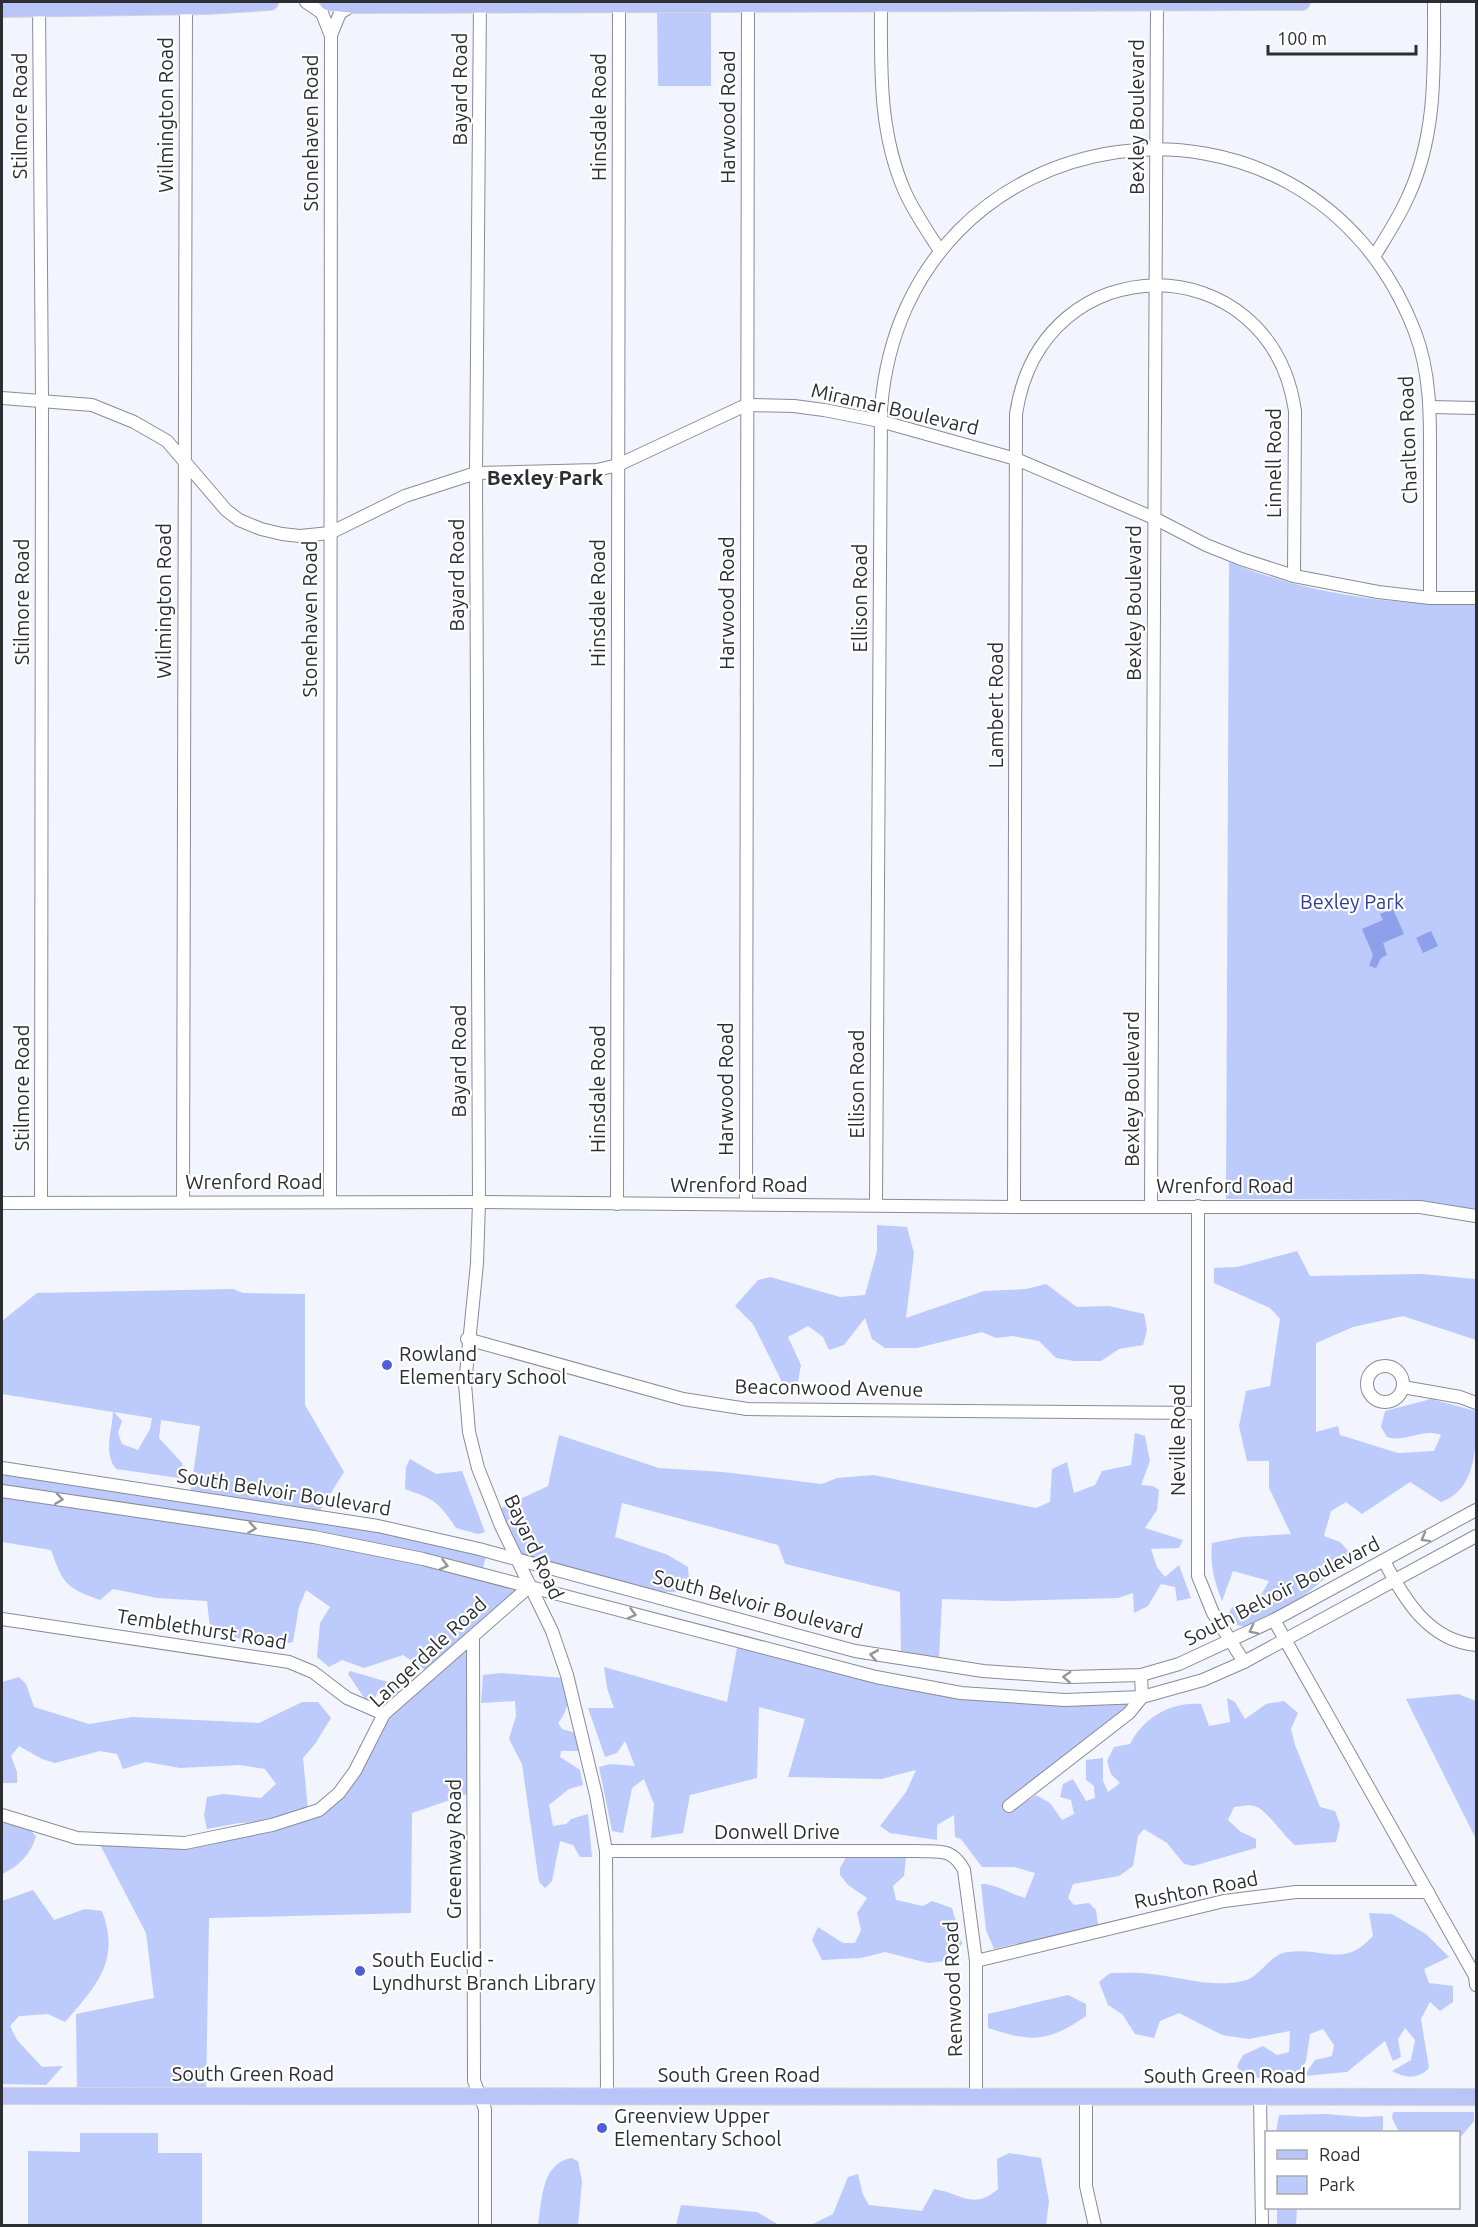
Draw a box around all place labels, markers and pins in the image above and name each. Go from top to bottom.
place label: Rowland Elementary School [399,1342,566,1388]
marker: Rowland Elementary School [380,1358,394,1372]
place label: South Euclid - Lyndhurst Branch Library [372,1948,596,1994]
marker: South Euclid - Lyndhurst Branch Library [353,1964,367,1978]
place label: Greenview Upper Elementary School [614,2104,781,2150]
marker: Greenview Upper Elementary School [595,2121,609,2135]

